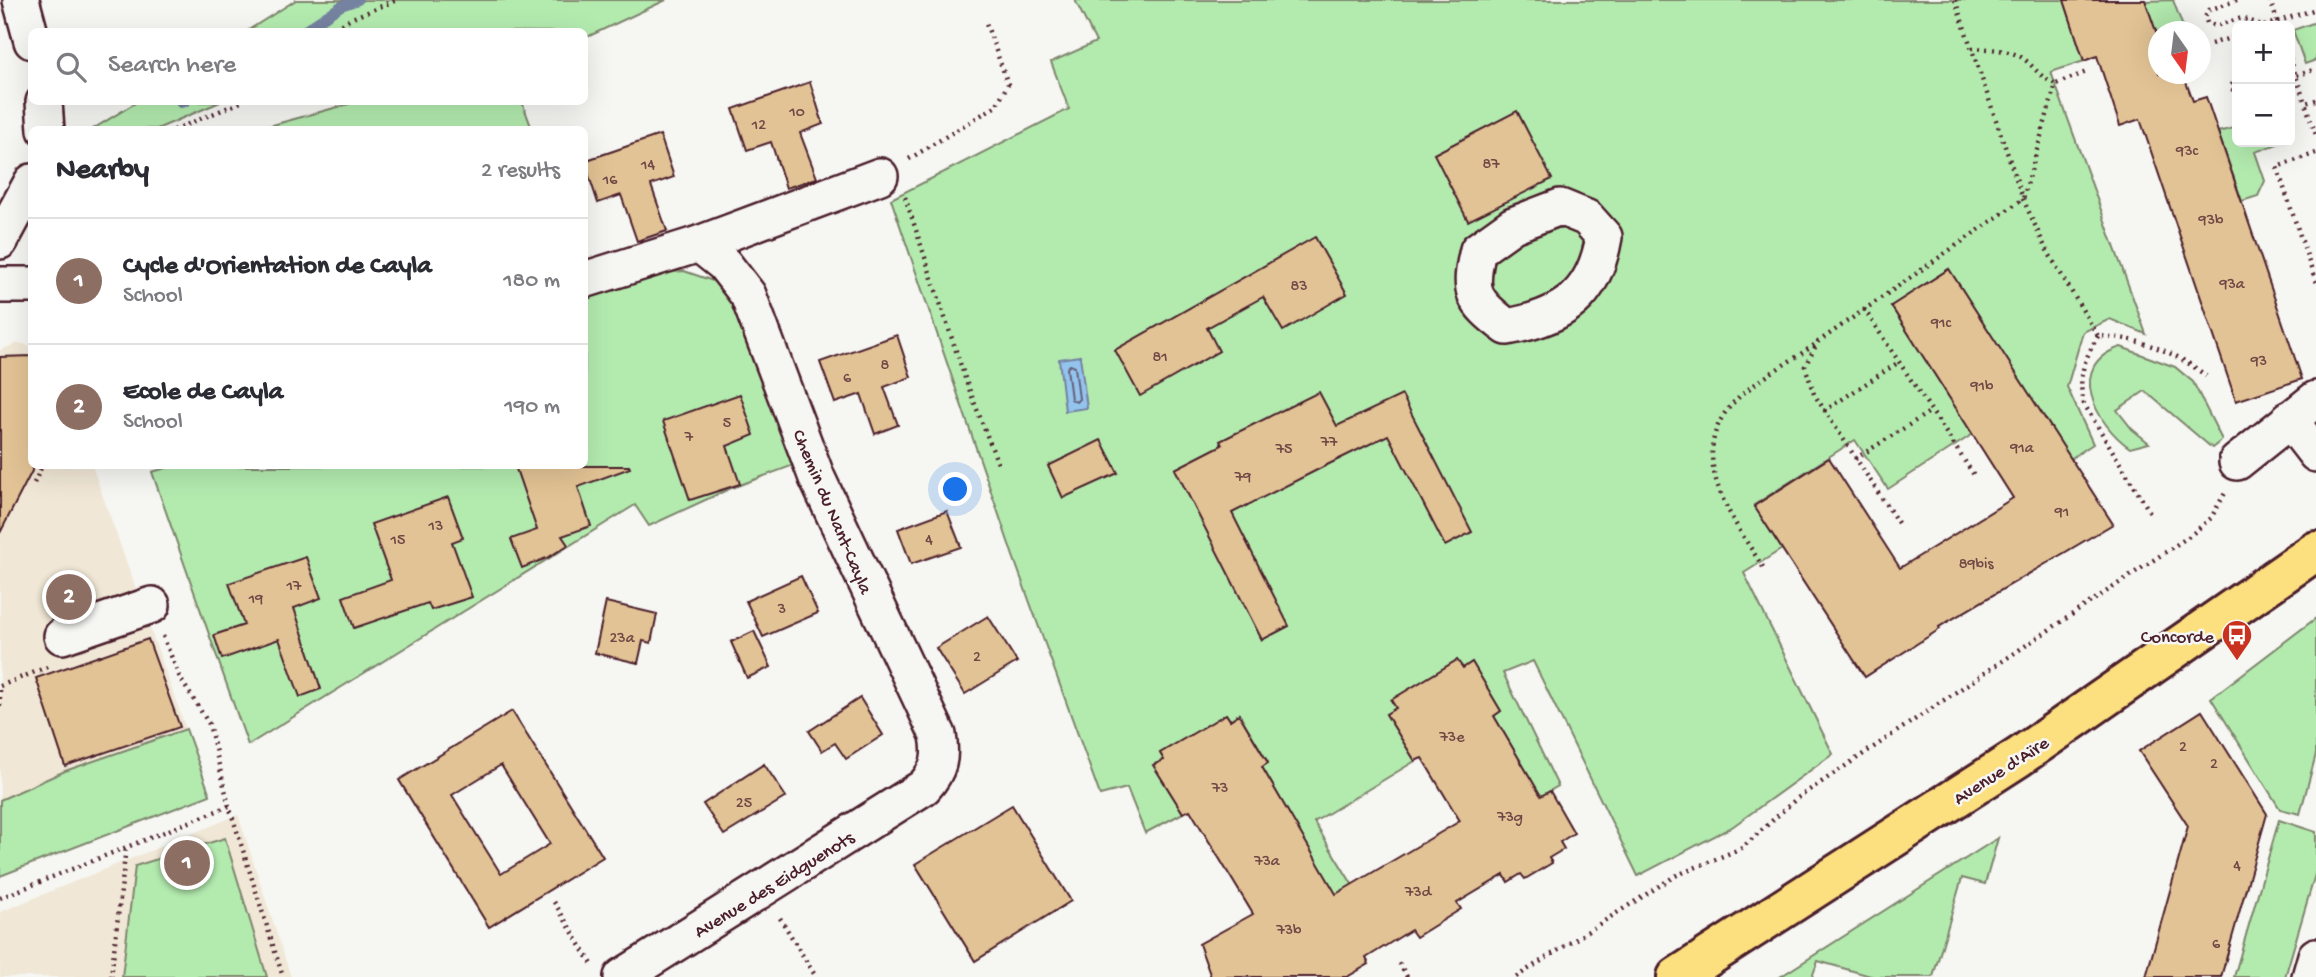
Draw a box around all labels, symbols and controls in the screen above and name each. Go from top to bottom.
north arrow [2148,21,2211,84]
map controls [2232,21,2295,147]
button: + [2232,21,2295,84]
search box [28,28,588,105]
icon: search [52,48,90,86]
text: Search here [108,51,236,82]
button: − [2232,84,2295,147]
house number: 10 [788,104,805,123]
house number: 12 [751,117,766,136]
house number: 93c [2175,143,2198,162]
text: Nearby [56,154,149,189]
house number: 87 [1482,156,1500,175]
house number: 14 [640,157,655,176]
text: 2 results [481,158,560,185]
house number: 16 [602,172,618,191]
house number: 93b [2198,212,2224,231]
text: Cycle d'Orientation de Cayla [123,252,432,283]
text: 1 [74,268,84,295]
text: 180 m [503,268,560,295]
house number: 93a [2218,276,2246,295]
house number: 83 [1290,278,1308,297]
text: School [123,283,183,310]
house number: 91c [1930,315,1952,334]
house number: 81 [1152,349,1168,368]
house number: 93 [2250,353,2267,372]
house number: 8 [881,357,890,376]
house number: 6 [843,370,852,389]
text: Ecole de Cayla [123,378,283,409]
house number: 91b [1970,378,1994,397]
text: 2 [73,394,85,421]
text: 190 m [504,394,560,421]
text: School [123,409,183,436]
house number: 5 [723,415,731,434]
street label: Chemin du Nant-Cayla [786,427,876,599]
house number: 7 [684,429,694,448]
house number: 77 [1320,434,1338,453]
house number: 91a [2009,440,2035,459]
house number: 75 [1275,441,1292,460]
house number: 79 [1234,469,1251,488]
your location [938,472,972,506]
house number: 91 [2054,504,2069,523]
house number: 13 [428,518,443,537]
house number: 15 [390,532,405,551]
house number: 4 [925,532,933,551]
house number: 89bis [1959,556,1994,575]
pin: 2 [46,571,92,623]
house number: 17 [286,578,302,597]
house number: 19 [248,591,263,610]
house number: 3 [777,601,786,620]
bus stop icon: Concorde [2220,618,2254,662]
place label: Concorde [2141,627,2214,650]
house number: 23a [609,630,636,649]
house number: 2 [973,649,981,668]
house number: 73e [1439,729,1465,748]
street label: Avenue d'Aïre [1950,732,2054,811]
house number: 2 [2179,739,2187,758]
house number: 2 [2210,756,2218,775]
house number: 73 [1211,780,1228,799]
house number: 25 [736,795,752,814]
house number: 73g [1496,809,1523,828]
street label: Avenue des Eidguenots [691,827,860,945]
pin: 1 [164,837,210,889]
house number: 73a [1253,853,1281,872]
house number: 4 [2233,858,2241,877]
house number: 73d [1404,884,1433,903]
house number: 73b [1275,922,1302,941]
house number: 6 [2212,936,2221,955]

